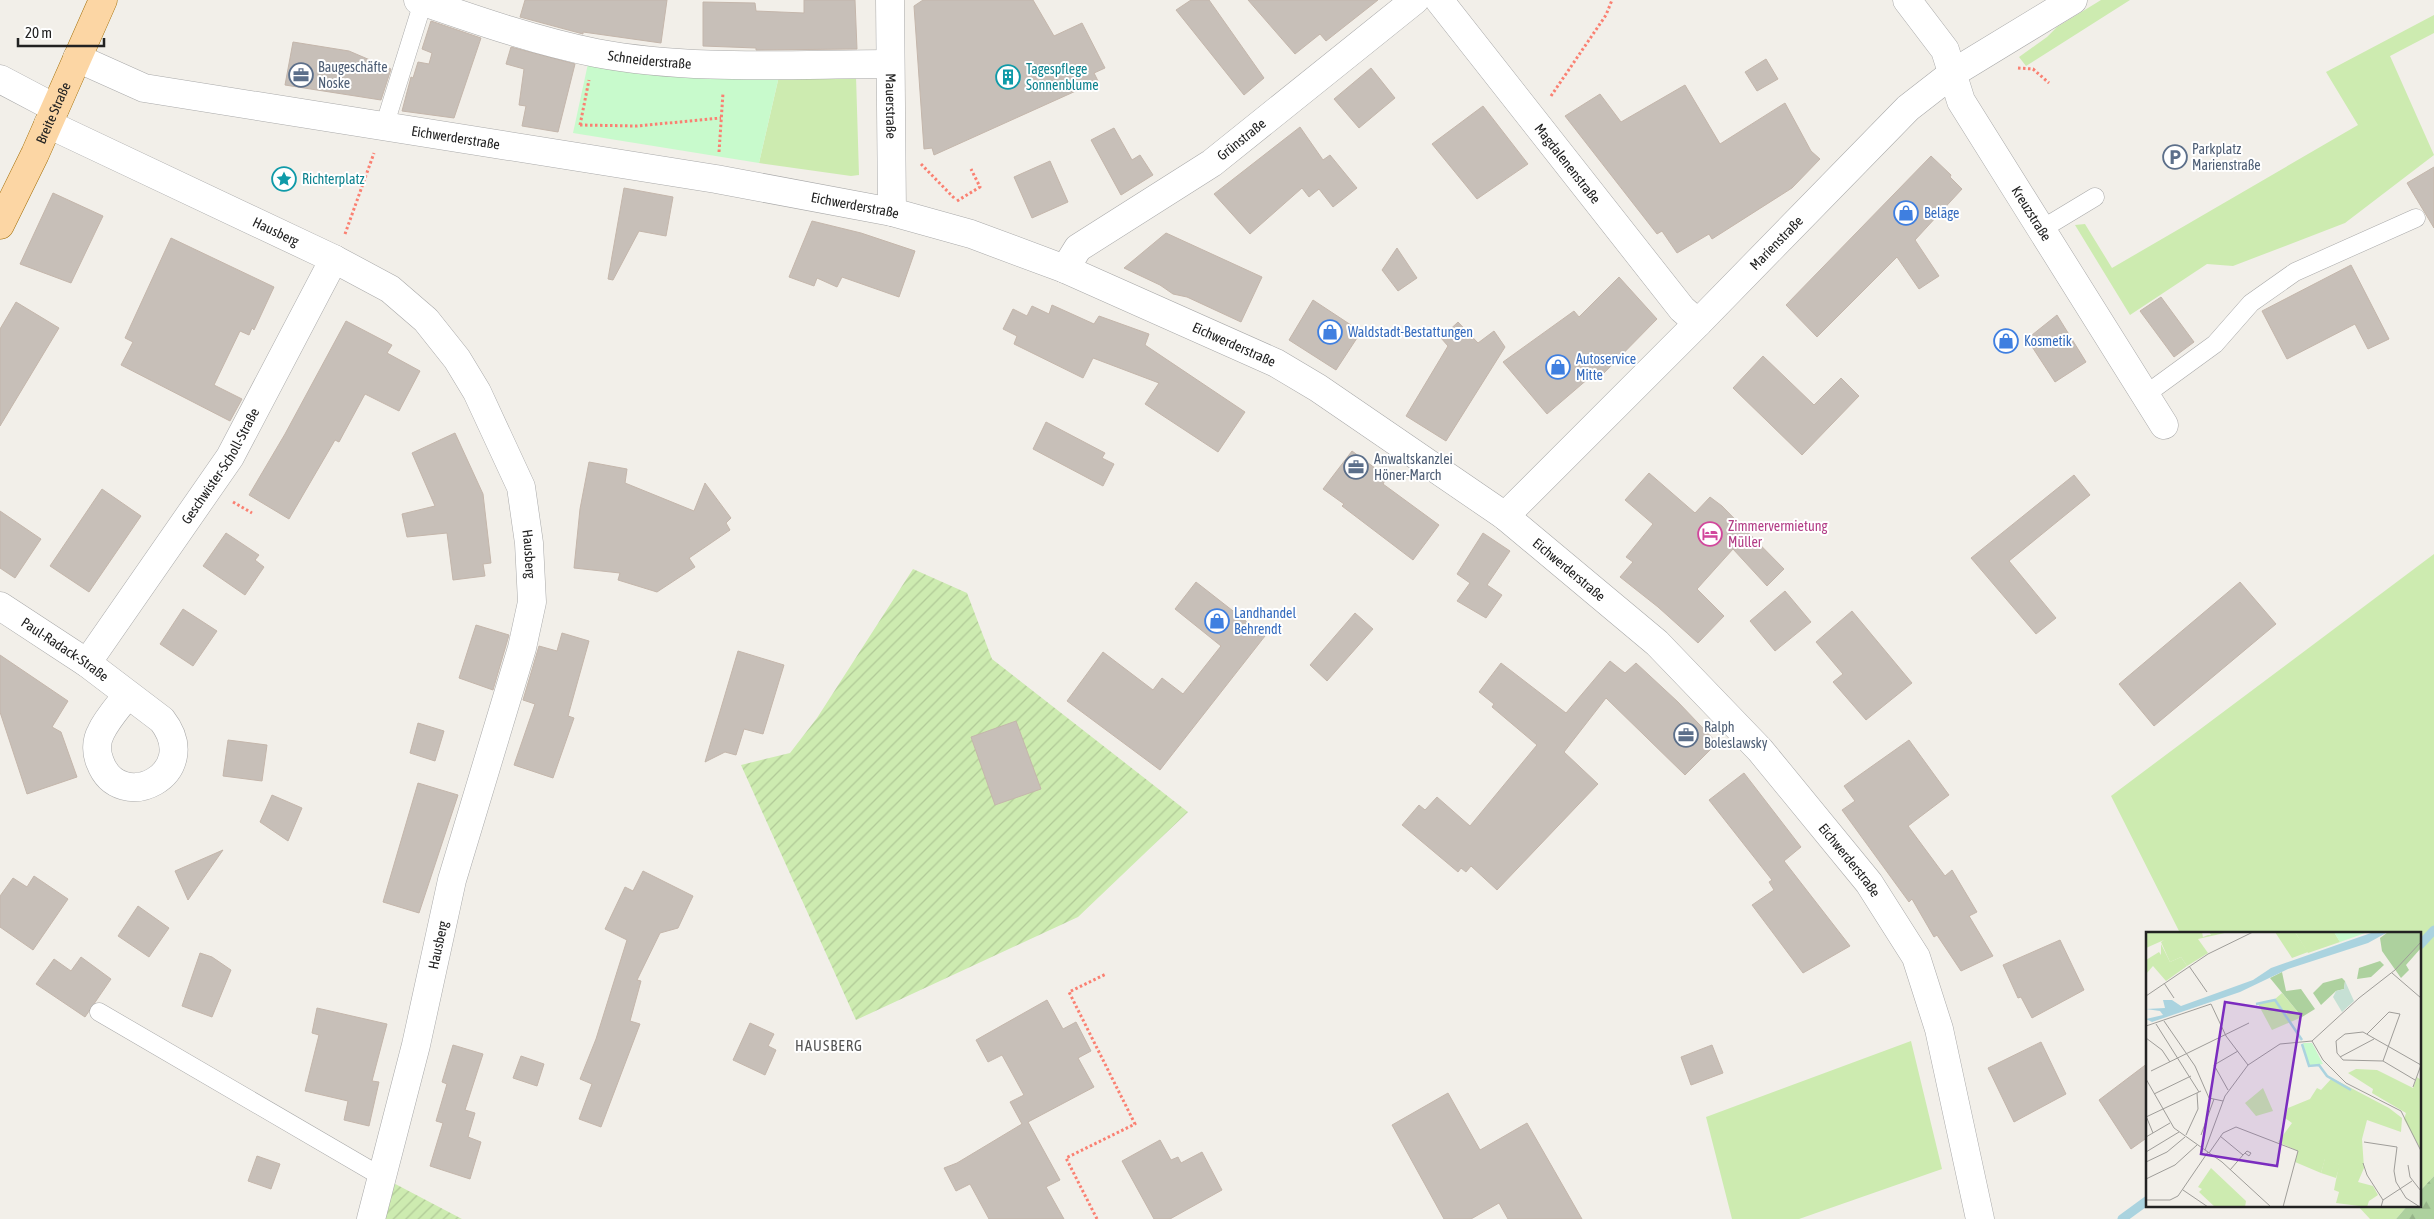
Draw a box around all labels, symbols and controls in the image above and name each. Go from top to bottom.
scale bar [18,15,104,47]
text: 20 m [25,24,52,41]
street label: Schneiderstraße [607,47,692,72]
place label: Baugeschäfte Noske [318,59,388,91]
place label: Tagespflege Sonnenblume [1026,61,1099,93]
office icon: Baugeschäfte Noske [288,62,314,88]
building icon: Tagespflege Sonnenblume [995,64,1021,90]
street label: Mauerstraße [883,73,899,139]
street label: Breite Straße [32,80,74,146]
street label: Grünstraße [1214,115,1269,164]
street label: Magdalenenstraße [1531,120,1604,207]
street label: Eichwerderstraße [410,123,501,153]
place label: Parkplatz Marienstraße [2192,141,2261,173]
parking icon: Parkplatz Marienstraße [2162,144,2188,170]
place icon: Richterplatz [271,166,297,192]
place label: Richterplatz [302,171,365,187]
street label: Kreuzstraße [2008,183,2055,244]
street label: Eichwerderstraße [810,189,901,222]
shop icon: Beläge [1893,200,1919,226]
place label: Beläge [1924,205,1959,221]
street label: Marienstraße [1747,213,1806,273]
street label: Hausberg [250,214,302,249]
street label: Eichwerderstraße [1190,319,1278,370]
shop icon: Waldstadt-Bestattungen [1317,319,1343,345]
place label: Waldstadt-Bestattungen [1348,324,1473,340]
shop icon: Kosmetik [1993,328,2019,354]
place label: Kosmetik [2024,333,2072,349]
place label: Autoservice Mitte [1576,351,1636,383]
shop icon: Autoservice Mitte [1545,354,1571,380]
street label: Geschwister-Scholl-Straße [178,405,262,527]
place label: Anwaltskanzlei Höner-March [1374,451,1453,483]
office icon: Anwaltskanzlei Höner-March [1343,454,1369,480]
place label: Zimmervermietung Müller [1728,518,1828,550]
hotel icon: Zimmervermietung Müller [1697,521,1723,547]
street label: Hausberg [519,528,539,579]
street label: Eichwerderstraße [1530,535,1609,604]
place label: Landhandel Behrendt [1234,605,1296,637]
shop icon: Landhandel Behrendt [1204,608,1230,634]
street label: Paul-Radack-Straße [18,614,112,684]
place label: Ralph Boleslawsky [1704,719,1768,751]
office icon: Ralph Boleslawsky [1673,722,1699,748]
street label: Eichwerderstraße [1815,820,1884,900]
street label: Hausberg [425,919,451,971]
inset map [2146,932,2422,1206]
district label: HAUSBERG [795,1037,863,1054]

